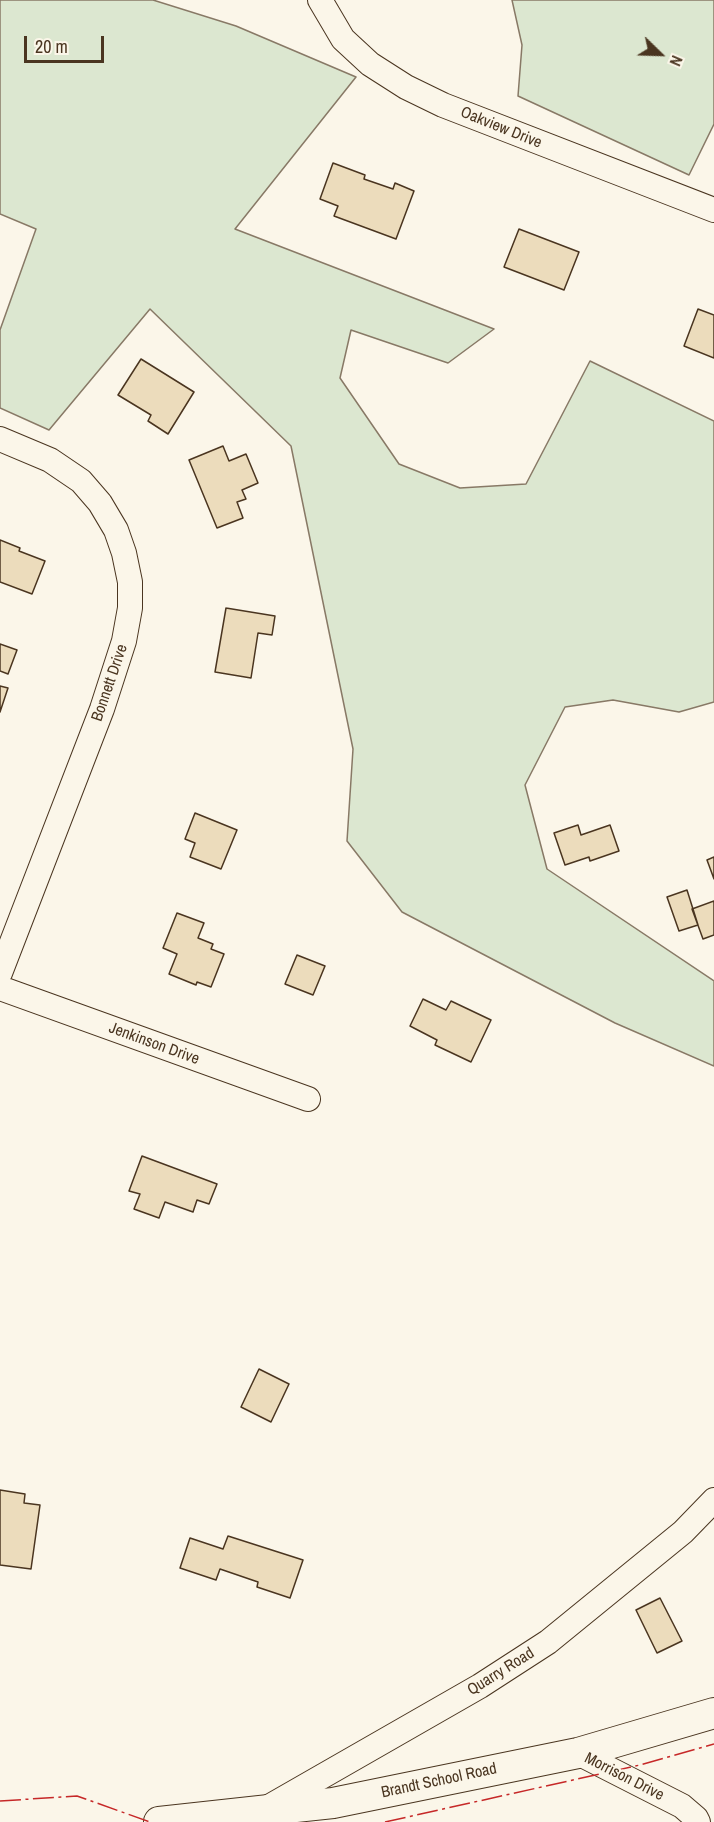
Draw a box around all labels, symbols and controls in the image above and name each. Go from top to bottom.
scale bar [27,24,106,62]
north arrow [630,24,690,84]
text: 20 m [35,34,68,59]
text: N [665,52,689,70]
street label: Oakview Drive [458,103,544,153]
street label: Bonnett Drive [88,642,132,724]
street label: Jenkinson Drive [106,1019,202,1069]
street label: Quarry Road [464,1644,538,1700]
street label: Morrison Drive [581,1749,667,1805]
street label: Brandt School Road [380,1759,498,1803]

